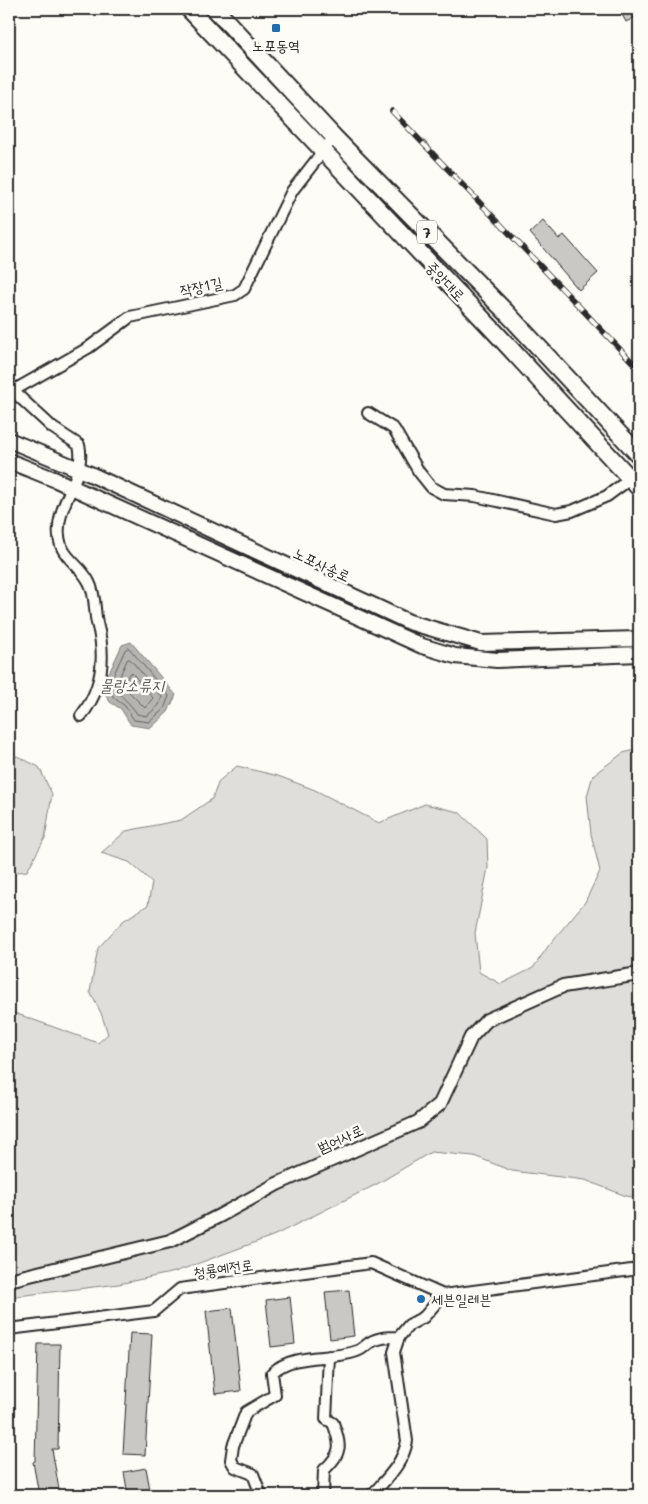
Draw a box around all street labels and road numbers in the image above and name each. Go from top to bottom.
road number: 7 [417,220,437,243]
street label: 중앙대로 [422,257,470,305]
street label: 작장1길 [178,272,224,300]
street label: 노포사송로 [290,542,354,586]
street label: 범어사로 [314,1119,366,1157]
street label: 청룡예전로 [192,1254,254,1282]

